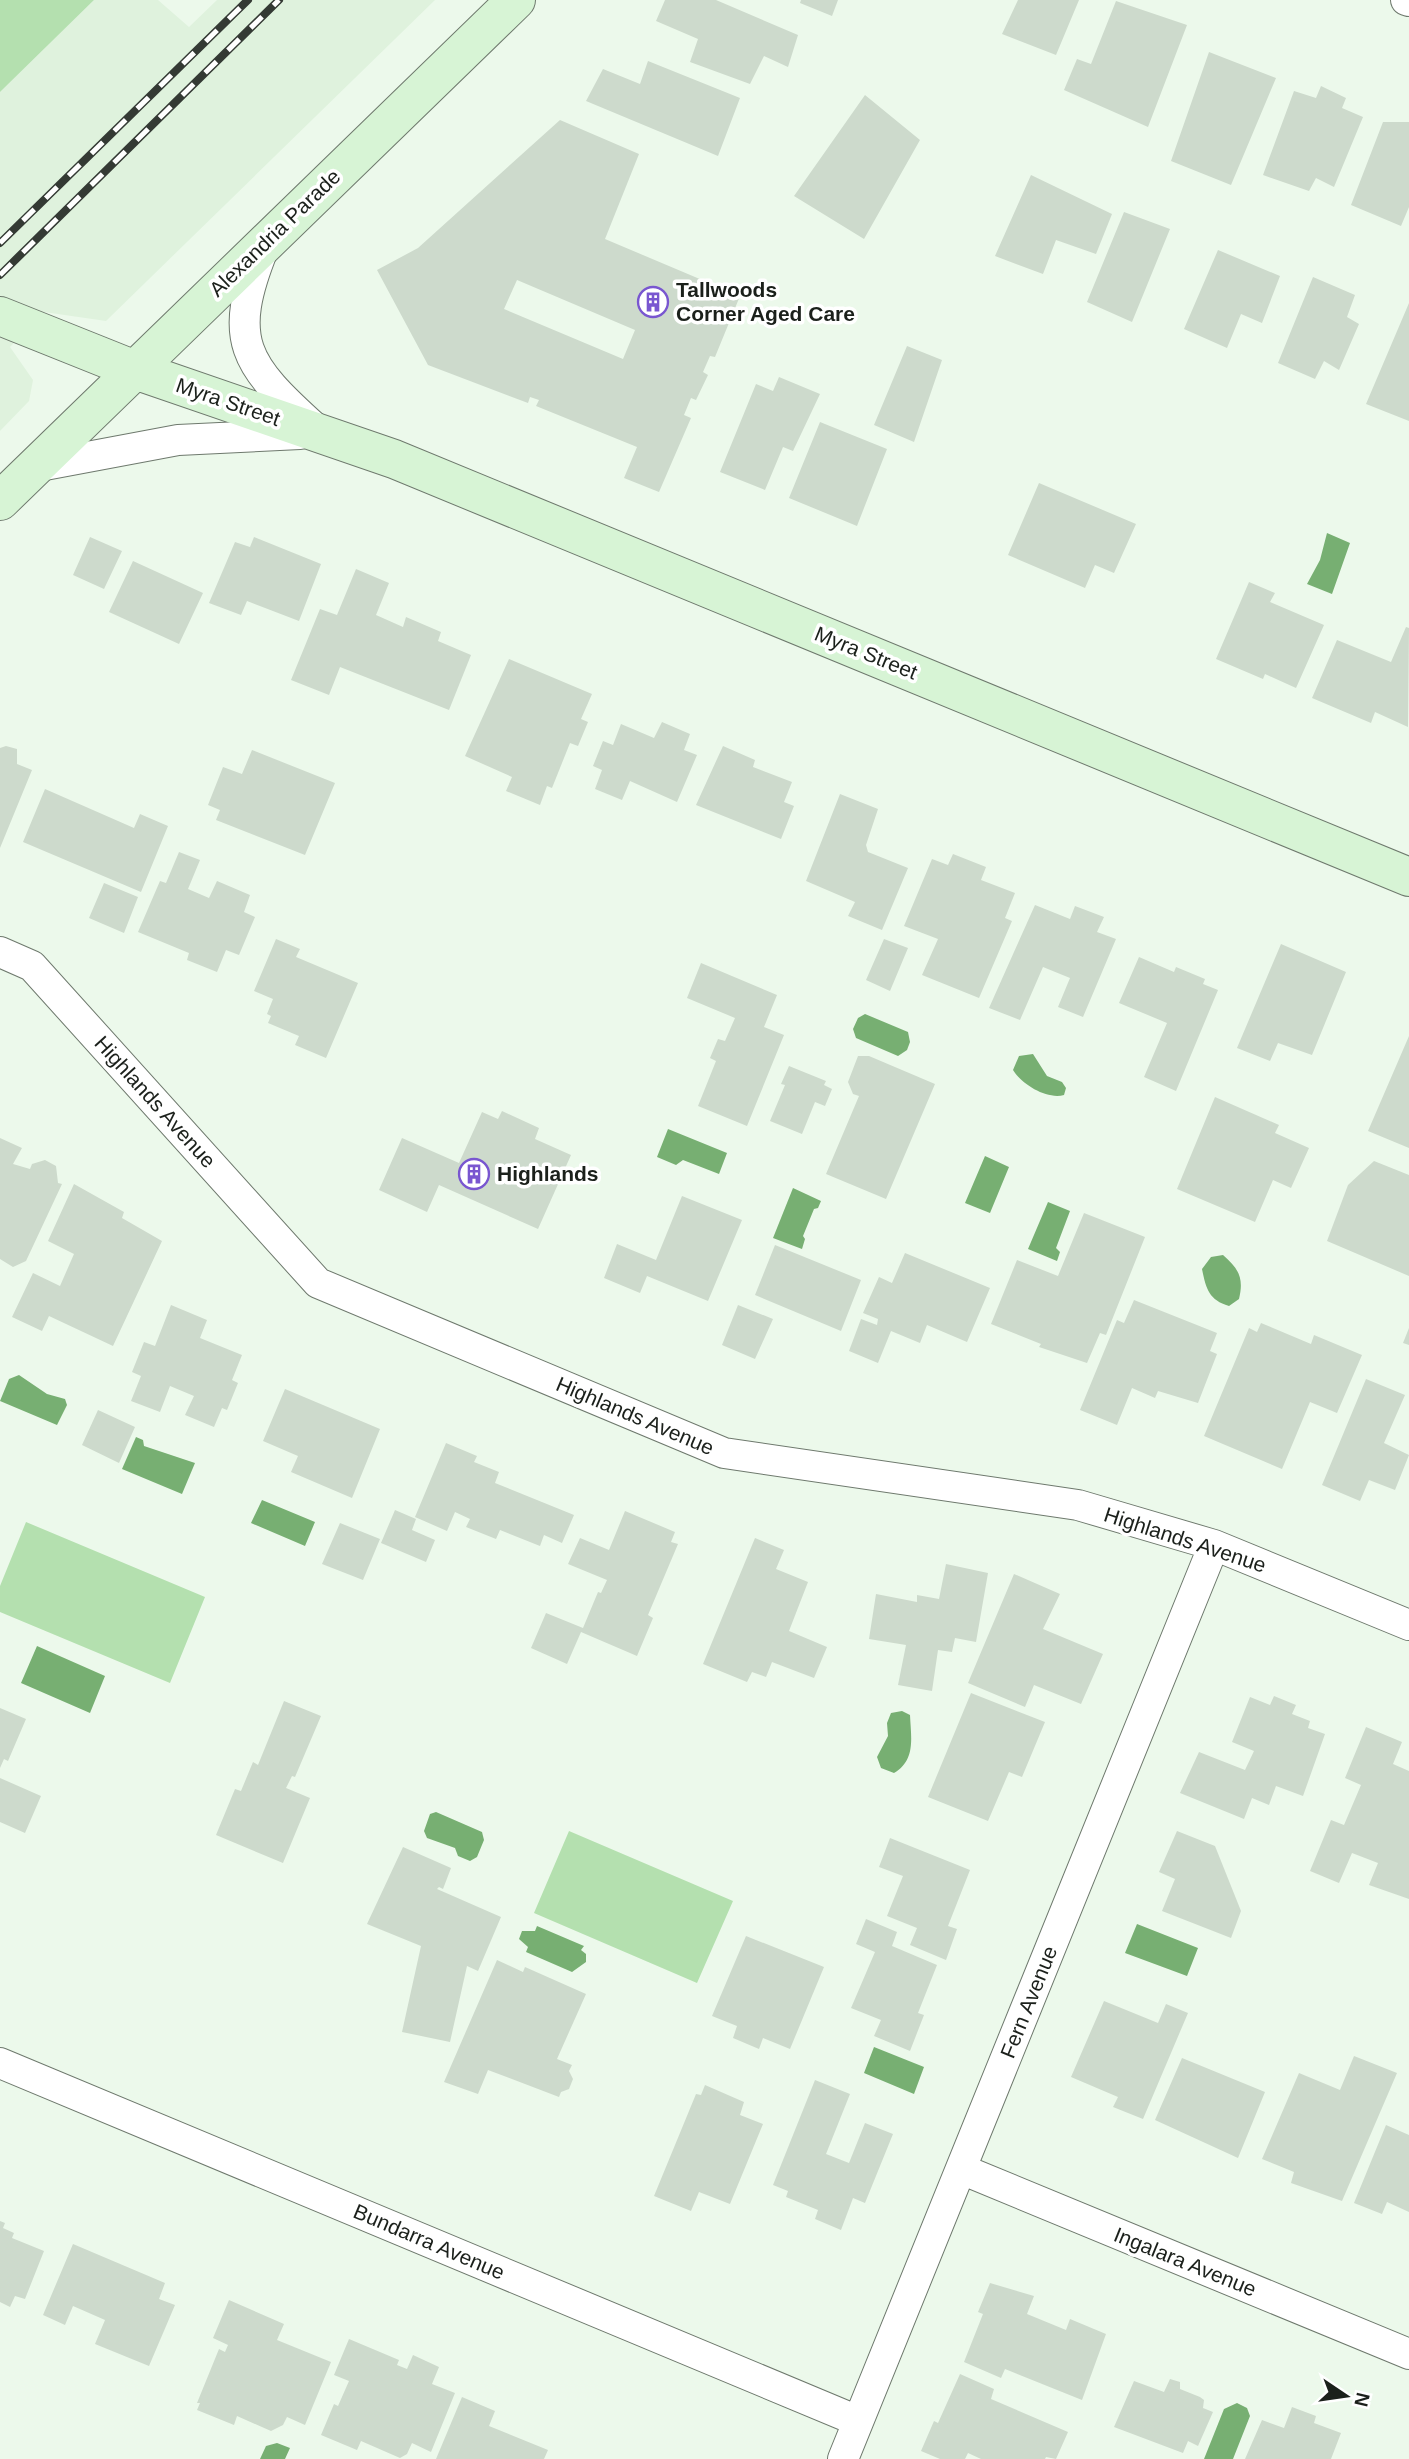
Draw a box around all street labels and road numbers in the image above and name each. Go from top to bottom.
street label: Alexandria Parade [205,164,345,301]
street label: Myra Street [173,373,283,430]
street label: Myra Street [812,622,921,684]
street label: Highlands Avenue [90,1031,220,1172]
street label: Highlands Avenue [553,1372,717,1459]
street label: Highlands Avenue [1101,1502,1269,1577]
street label: Fern Avenue [996,1942,1061,2061]
street label: Bundarra Avenue [350,2199,508,2284]
street label: Ingalara Avenue [1111,2223,1260,2301]

